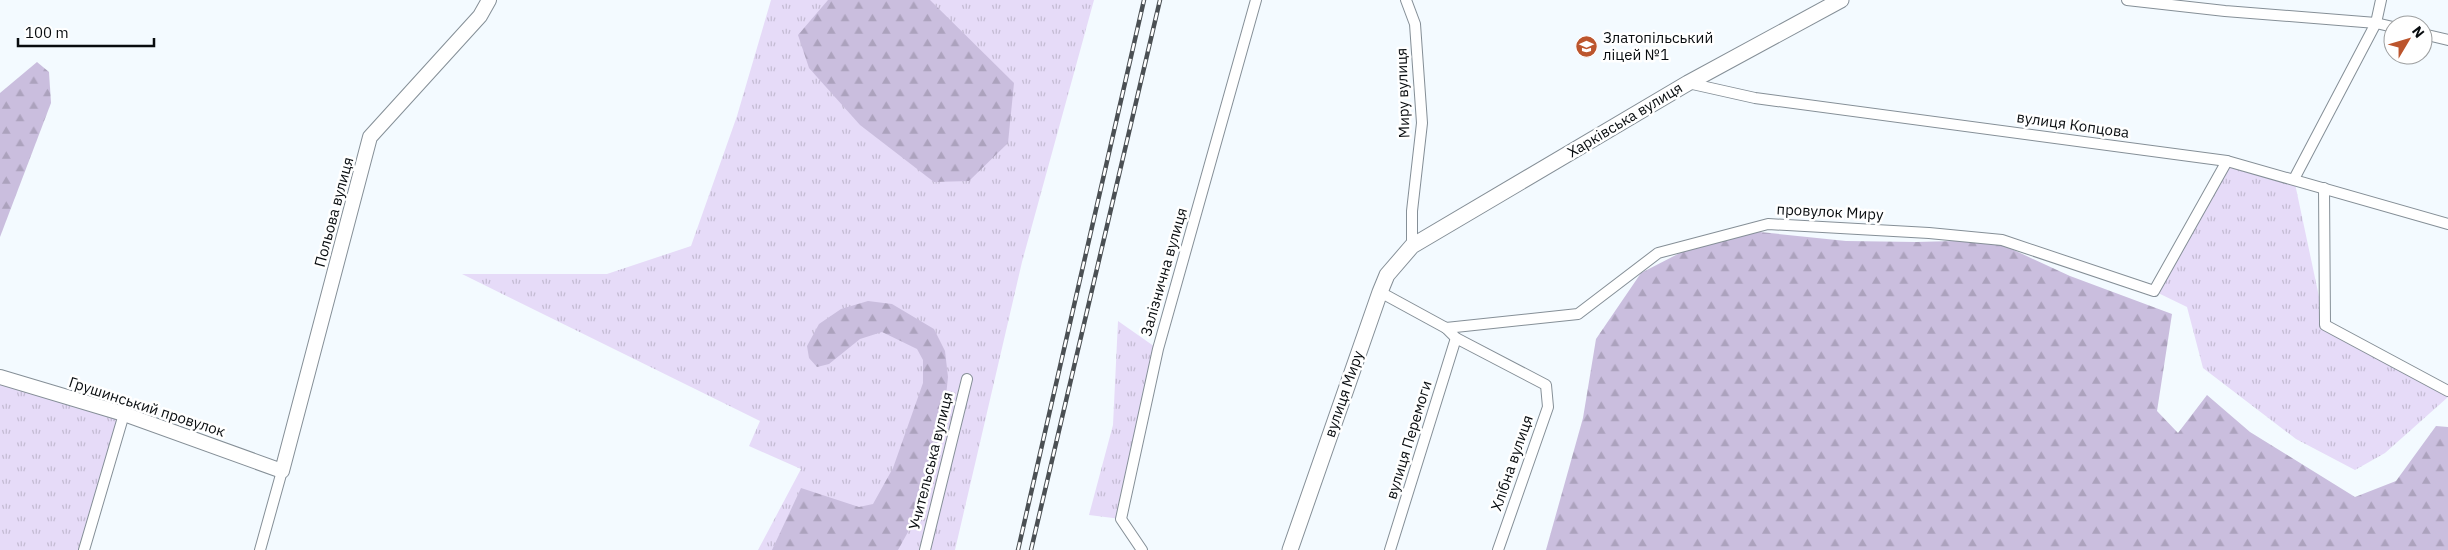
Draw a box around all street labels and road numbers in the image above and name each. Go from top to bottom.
street label: Миру вулиця [1391,47,1414,139]
street label: Харківська вулиця [1564,78,1686,161]
street label: вулиця Копцова [2015,107,2131,142]
street label: Польова вулиця [310,155,357,269]
street label: провулок Миру [1776,199,1884,224]
street label: Залізнична вулиця [1136,205,1191,338]
street label: вулиця Миру [1320,347,1367,440]
street label: Грушинський провулок [67,372,228,441]
street label: вулиця Перемоги [1381,378,1436,501]
street label: Учительська вулиця [904,390,957,532]
street label: Хлібна вулиця [1486,412,1537,513]

